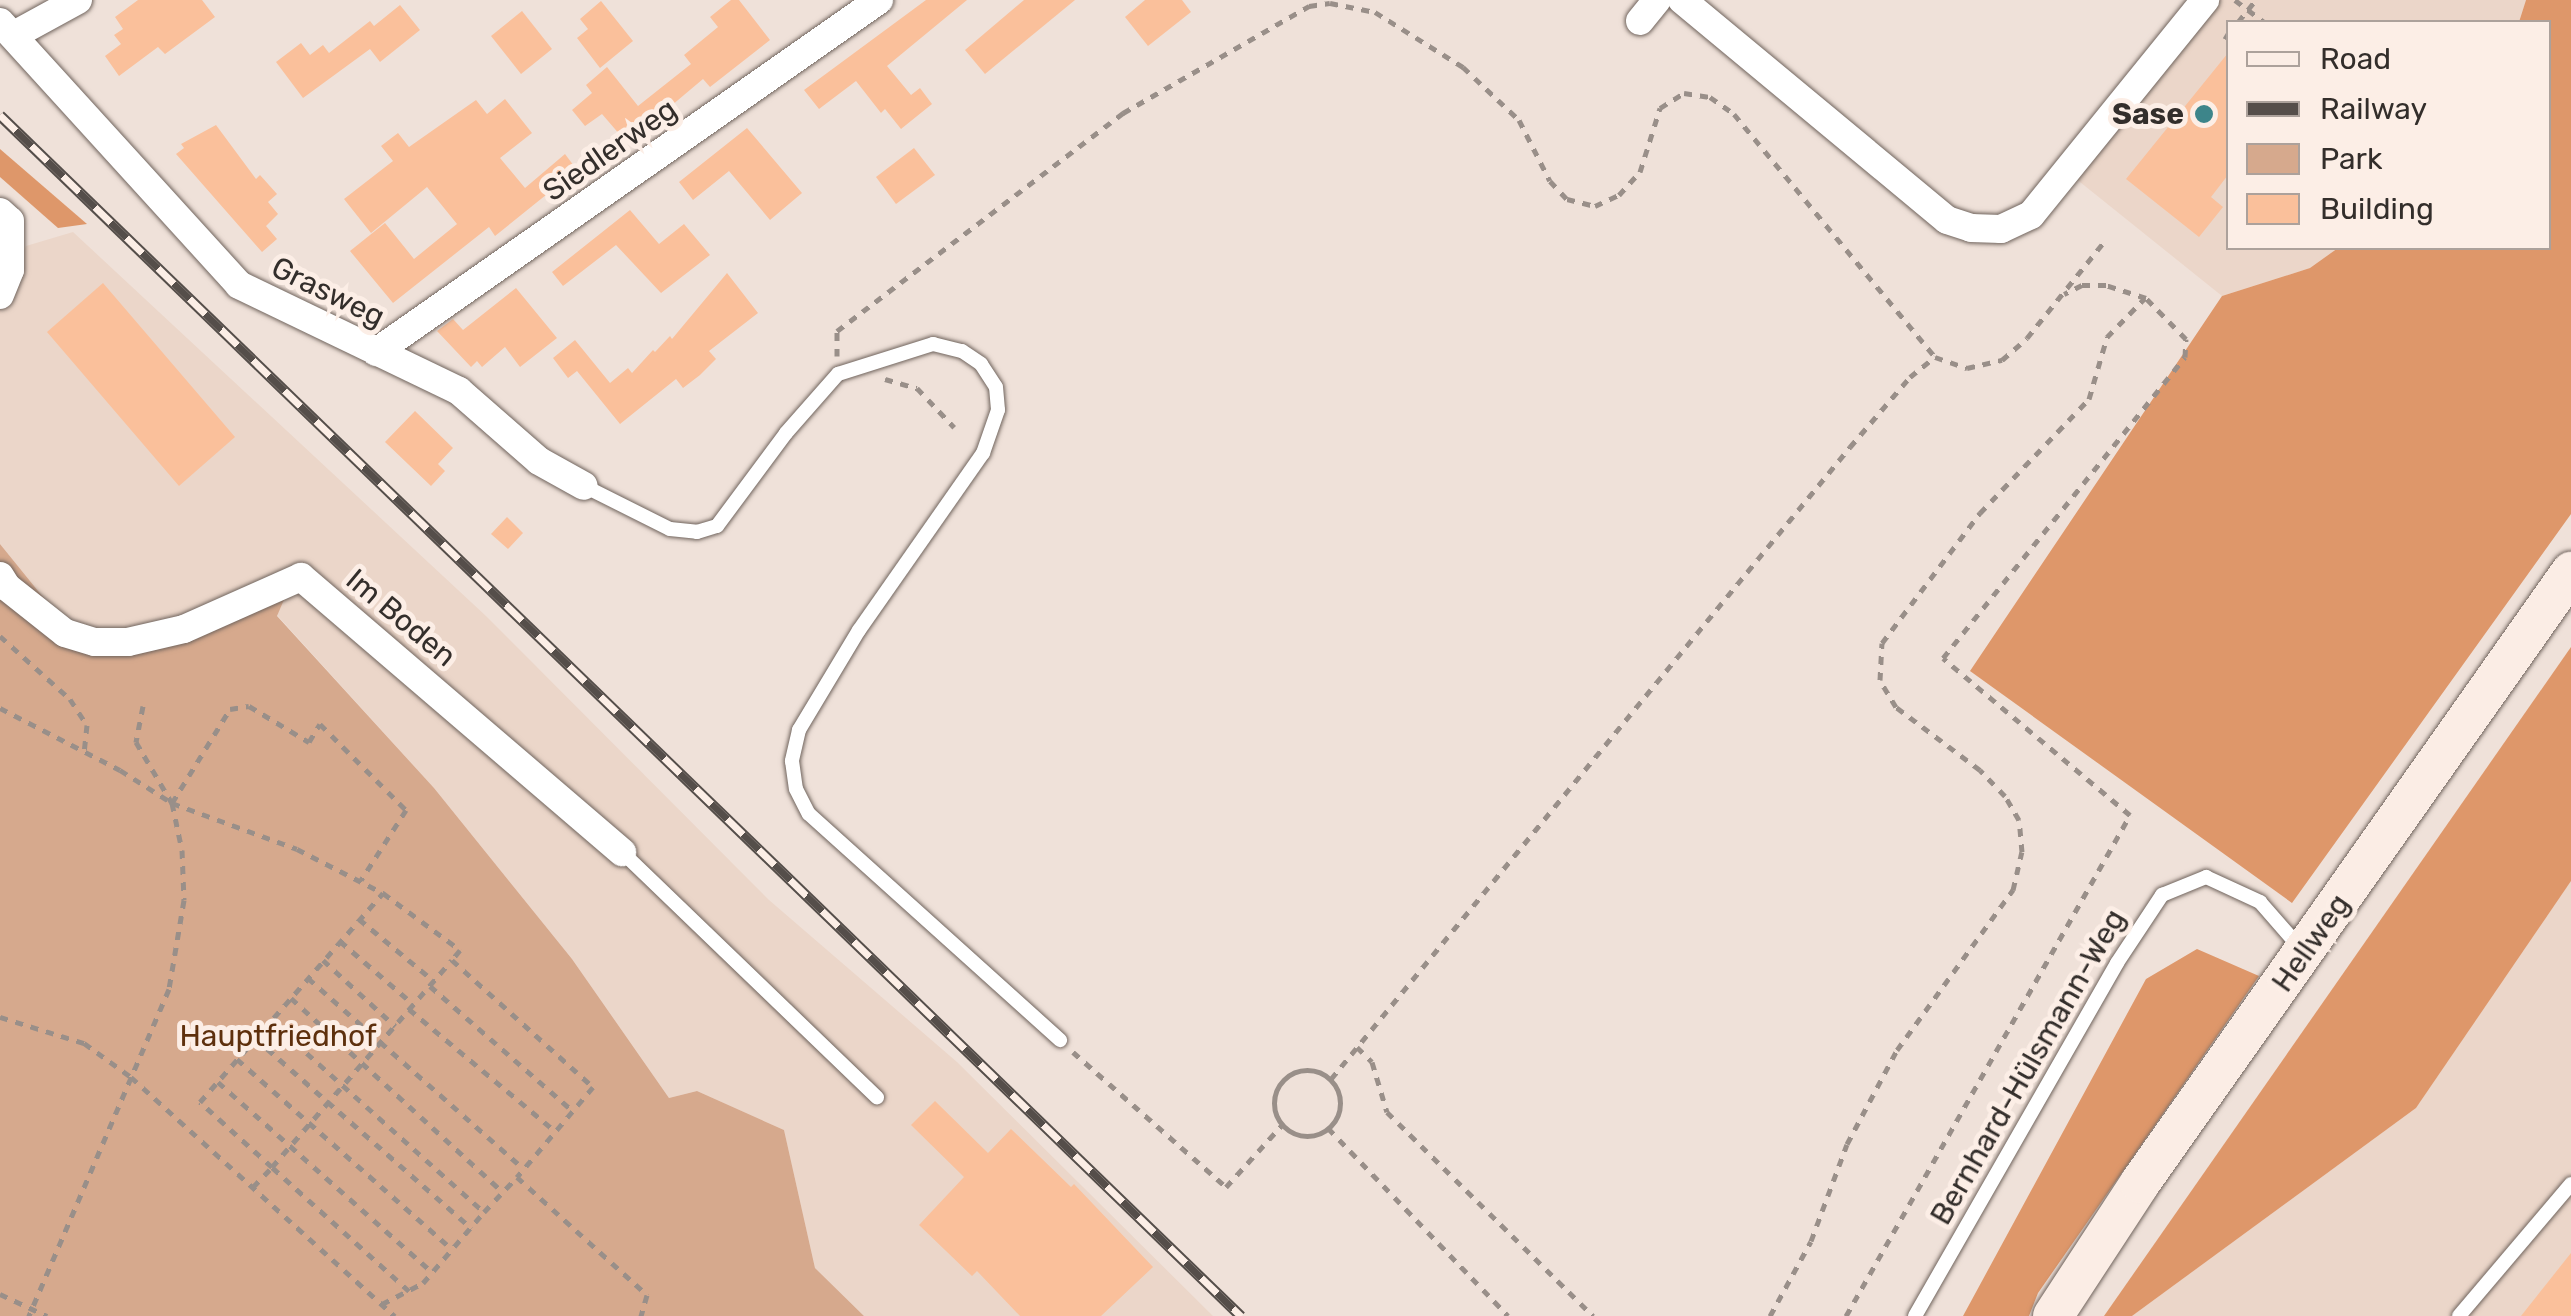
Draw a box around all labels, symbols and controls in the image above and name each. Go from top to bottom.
legend [2226,20,2551,250]
text: Road [2320,41,2391,77]
street label: Siedlerweg [536,91,684,209]
text: Railway [2320,91,2427,127]
place label: Sase [2112,96,2184,132]
marker: Sase [2193,103,2215,125]
text: Park [2320,141,2382,177]
text: Building [2320,191,2434,227]
street label: Grasweg [266,249,390,335]
street label: Im Boden [339,562,463,674]
street label: Hellweg [2264,887,2358,999]
street label: Bernhard-Hülsmann-Weg [1923,903,2133,1231]
park label: Hauptfriedhof [179,1018,377,1054]

